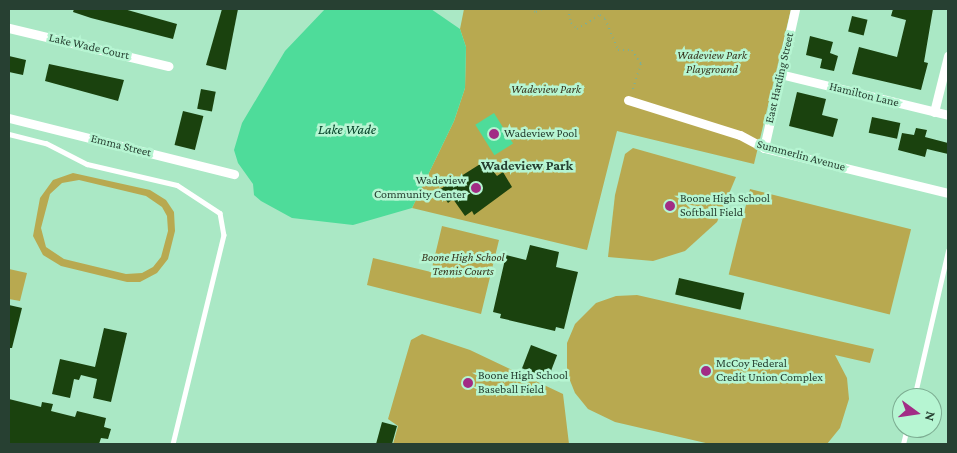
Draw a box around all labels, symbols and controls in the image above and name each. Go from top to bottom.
street label: Lake Wade Court [47,31,131,63]
street label: East Harding Street [763,31,797,125]
park label: Wadeview Park Playground [677,49,747,77]
street label: Hamilton Lane [828,79,900,111]
park label: Wadeview Park [511,83,581,97]
water label: Lake Wade [318,121,376,137]
place label: Wadeview Pool [504,127,577,141]
marker: Wadeview Pool [488,128,500,140]
street label: Emma Street [89,132,153,160]
street label: Summerlin Avenue [755,137,847,175]
district label: Wadeview Park [481,157,573,173]
place label: Wadeview Community Center [374,174,466,202]
marker: Wadeview Community Center [470,182,482,194]
place label: Boone High School Softball Field [680,192,770,220]
marker: Boone High School Softball Field [664,200,676,212]
park label: Boone High School Tennis Courts [422,251,504,279]
place label: McCoy Federal Credit Union Complex [716,357,823,385]
marker: McCoy Federal Credit Union Complex [700,365,712,377]
place label: Boone High School Baseball Field [478,369,568,397]
marker: Boone High School Baseball Field [462,377,474,389]
north arrow [892,388,942,438]
text: N [922,410,940,423]

